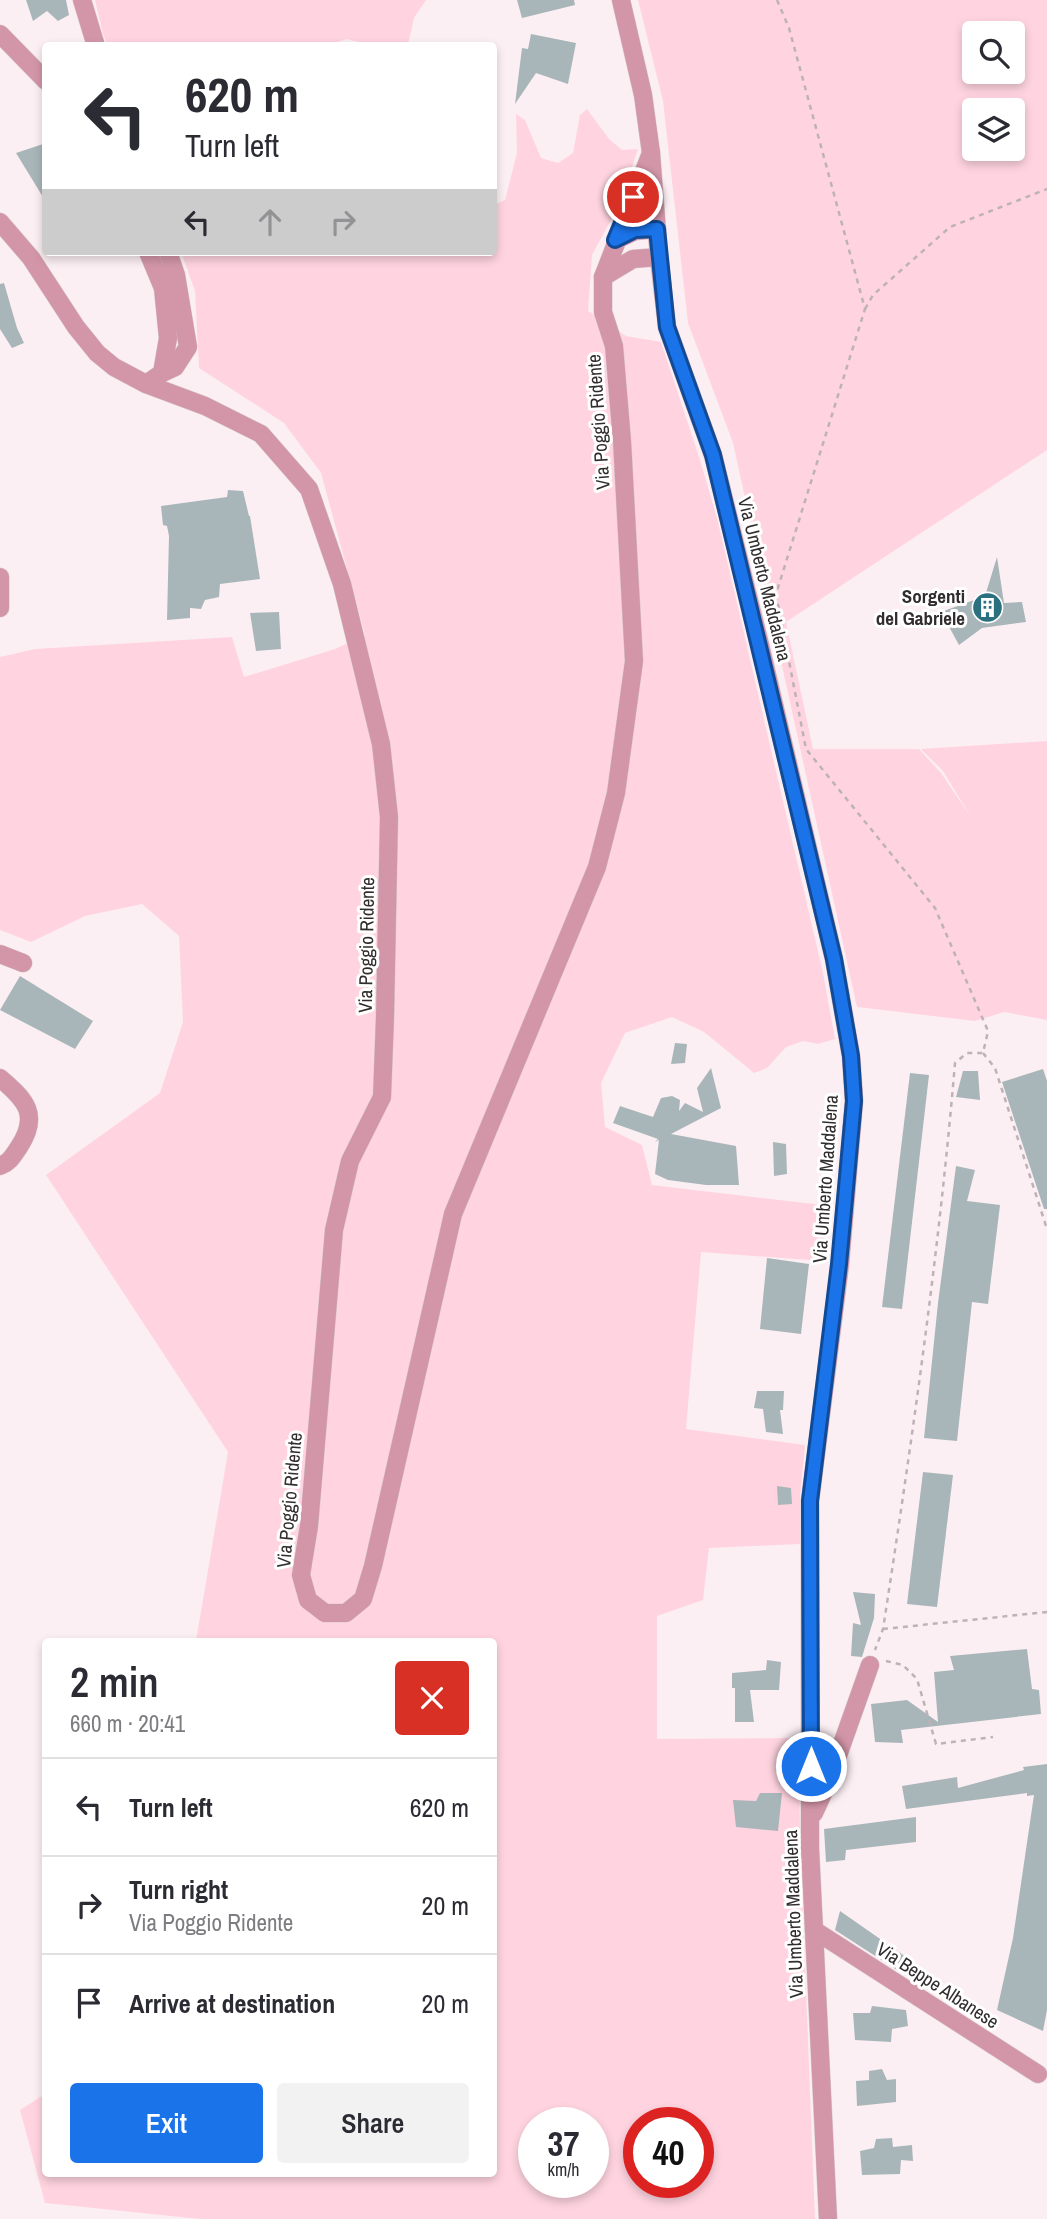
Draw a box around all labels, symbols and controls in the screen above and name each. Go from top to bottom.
map controls [962,21,1025,161]
button: search [962,21,1025,84]
text: 620 m [185,61,299,127]
icon: left [70,70,161,161]
button: layers [962,98,1025,161]
text: Turn left [185,124,279,167]
pin [603,167,663,227]
icon: arrive [614,178,652,216]
icon: left [178,203,216,241]
icon: ahead [251,203,289,241]
icon: right [324,203,362,241]
street label: Via Poggio Ridente [580,353,616,491]
street label: Via Umberto Maddalena [732,494,798,664]
place label: Sorgenti del Gabriele [876,583,965,631]
building icon: Sorgenti del Gabriele [971,590,1005,624]
street label: Via Poggio Ridente [352,877,380,1013]
street label: Via Umberto Maddalena [806,1094,844,1264]
street label: Via Poggio Ridente [270,1431,308,1569]
text: 2 min [70,1654,159,1710]
button: close [395,1661,469,1735]
text: 660 m · 20:41 [70,1708,185,1739]
position arrow [774,1729,848,1803]
icon: left [70,1788,108,1826]
text: Turn left [129,1790,213,1825]
text: 620 m [410,1790,469,1825]
street label: Via Umberto Maddalena [777,1829,809,1999]
text: Turn right [129,1872,228,1907]
icon: right [70,1886,108,1924]
text: 20 m [422,1888,469,1923]
text: Via Poggio Ridente [129,1907,293,1938]
street label: Via Beppe Albanese [872,1936,1004,2034]
icon: arrive [70,1984,108,2022]
text: Arrive at destination [129,1986,335,2021]
text: 20 m [422,1986,469,2021]
button: Exit [70,2083,263,2163]
button: Share [277,2083,469,2163]
speed limit sign: 40 [623,2107,714,2198]
text: 37 [548,2120,579,2167]
text: km/h [548,2157,580,2182]

